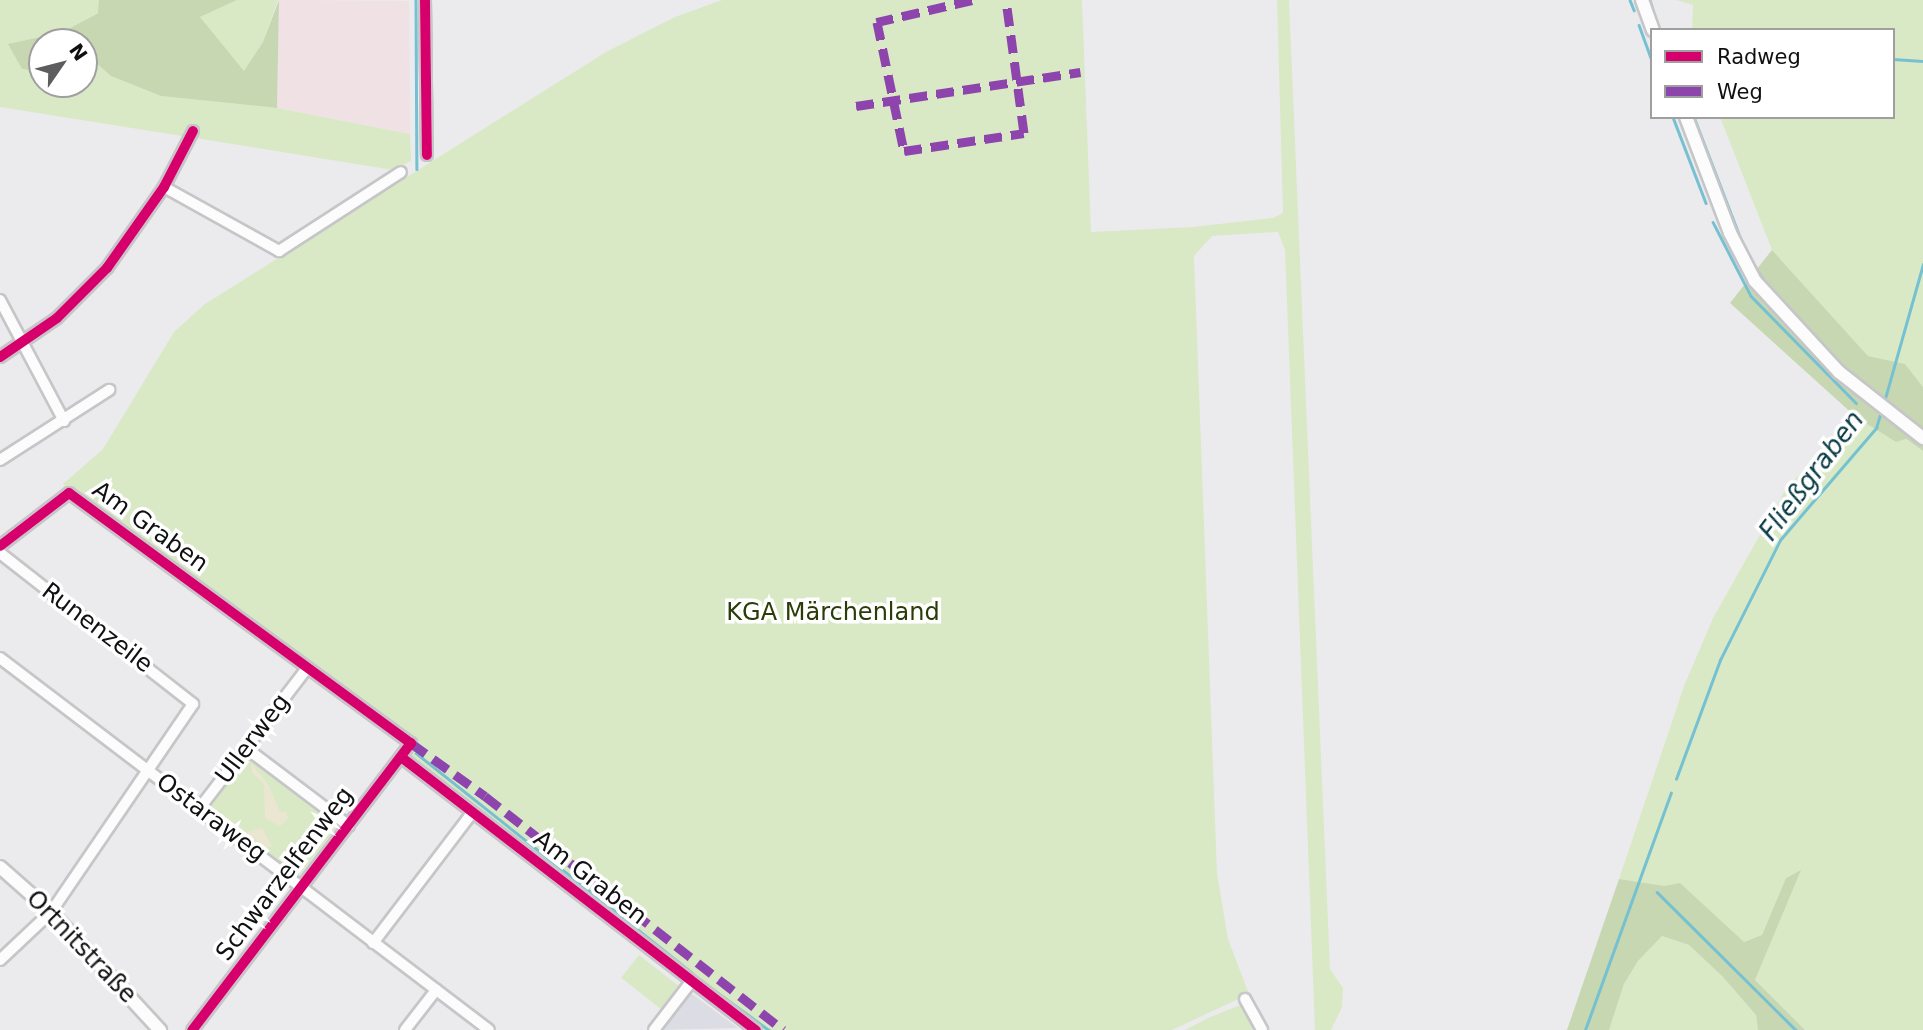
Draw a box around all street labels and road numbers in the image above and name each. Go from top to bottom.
street label: Am Graben [87,475,213,579]
street label: Runenzeile [36,577,158,679]
street label: Ullerweg [210,688,296,790]
street label: Ostaraweg [151,767,271,869]
street label: Schwarzelfenweg [210,782,360,966]
street label: Am Graben [528,825,652,931]
street label: Ortnitstraße [20,885,142,1009]

